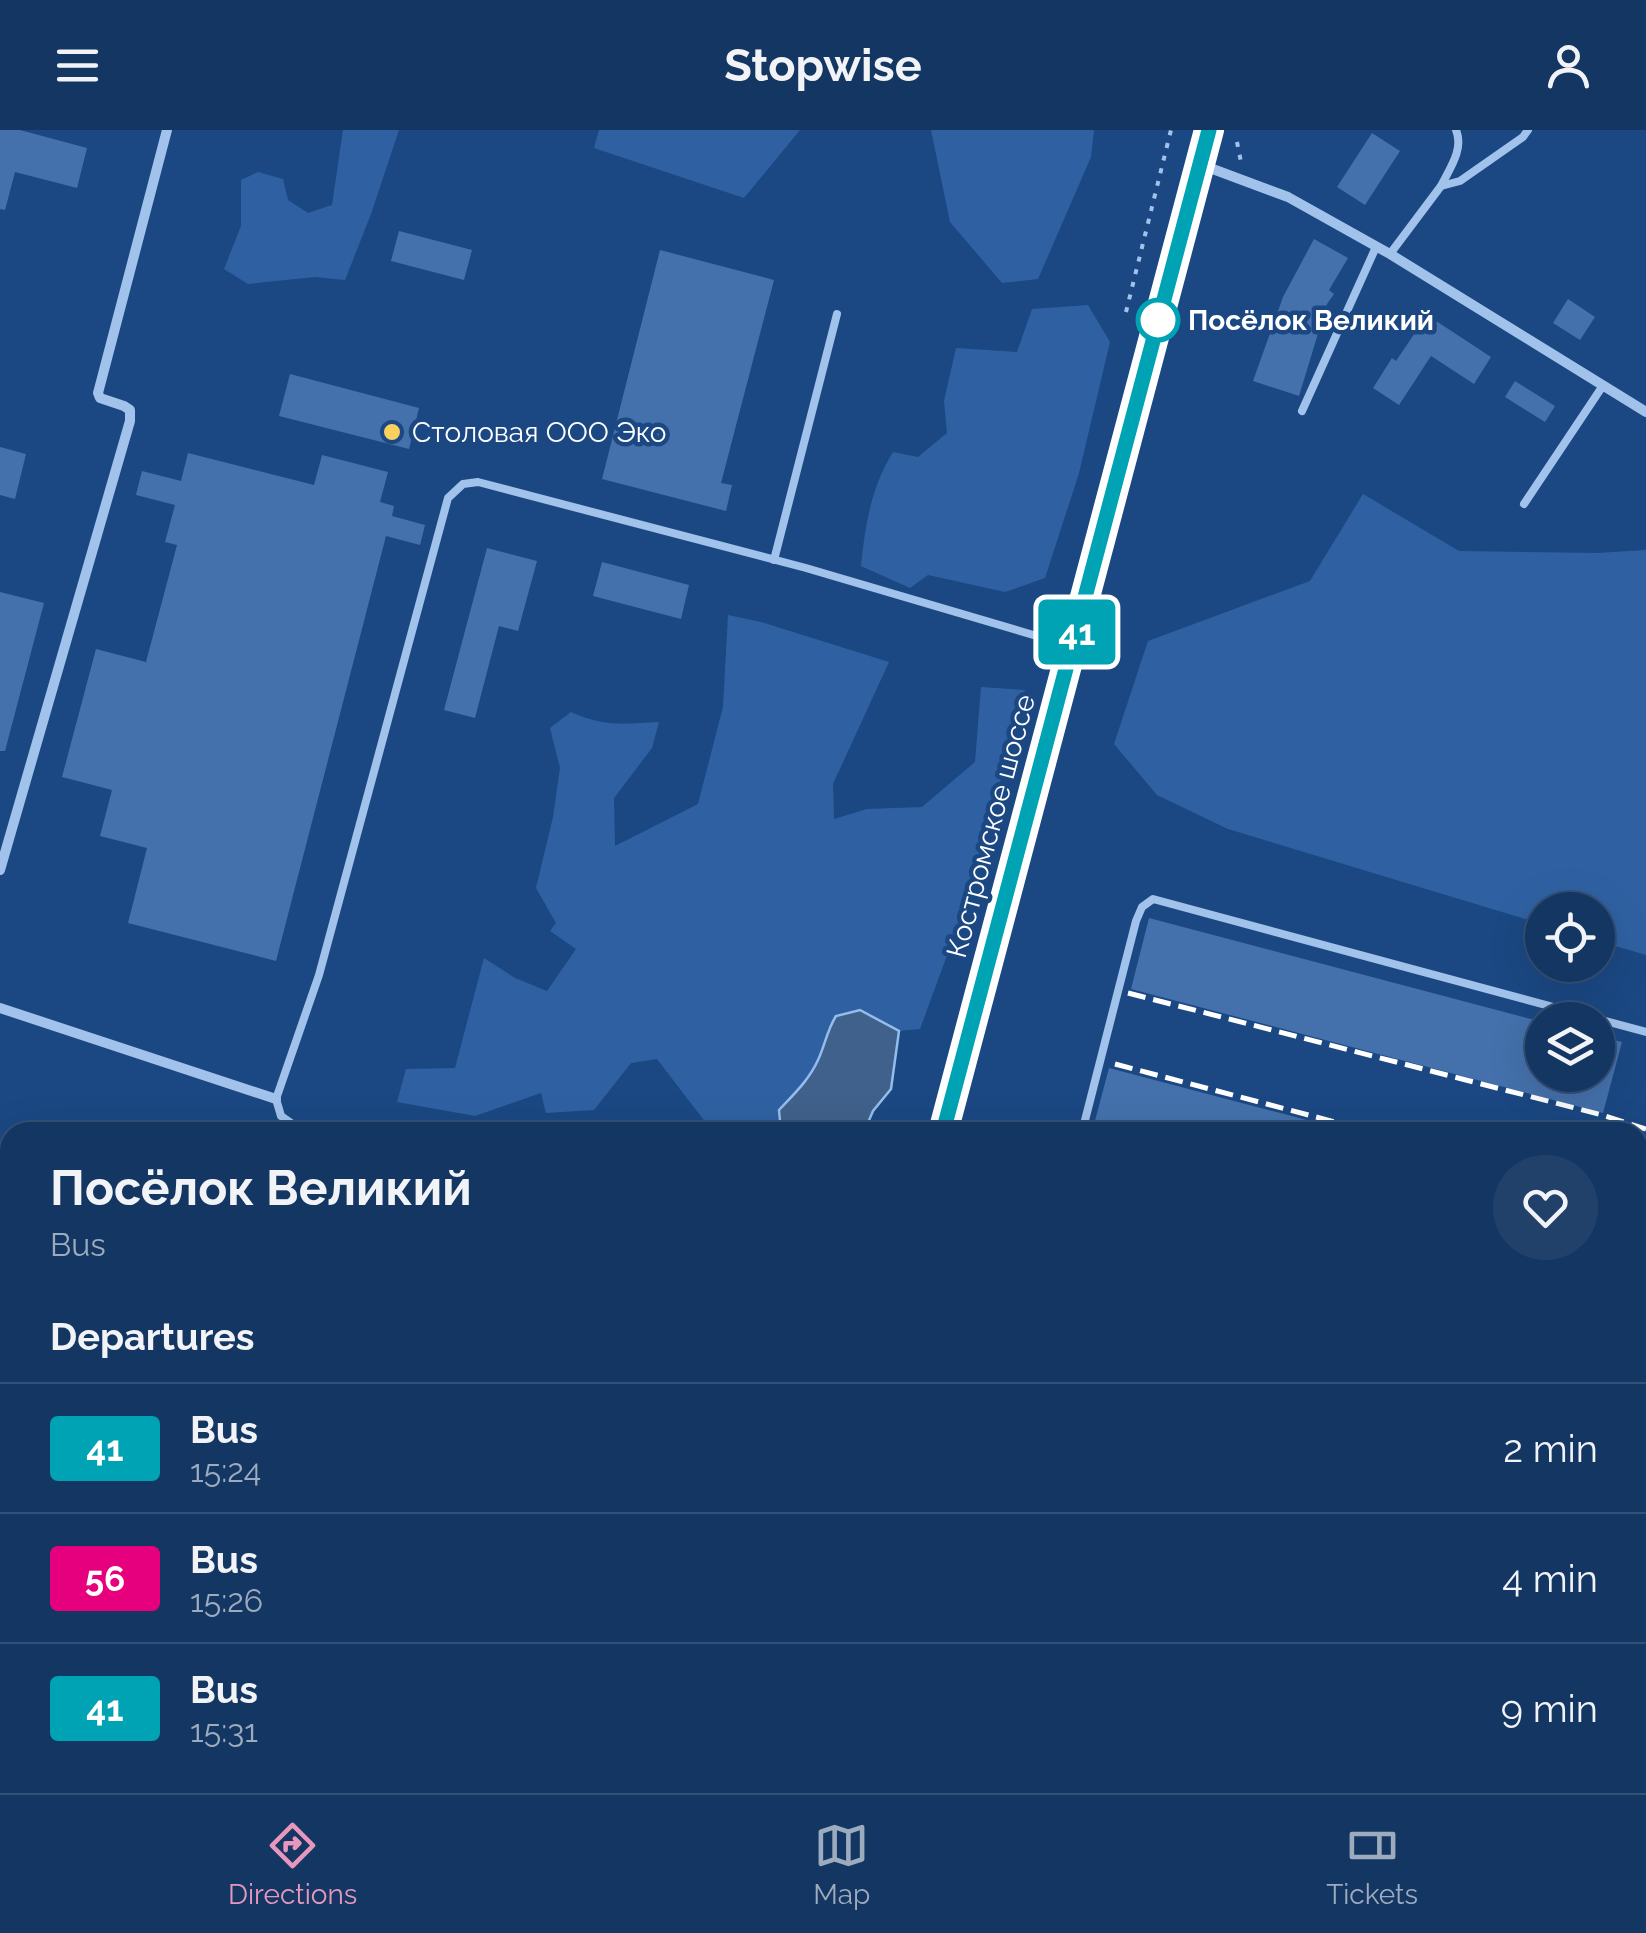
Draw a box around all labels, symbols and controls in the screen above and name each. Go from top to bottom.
icon: menu [50,38,105,93]
icon: person [1541,38,1596,93]
text: Stopwise [724,39,922,92]
marker: Посёлок Великий [1137,299,1179,341]
place label: Посёлок Великий [1188,304,1434,337]
place label: Столовая ООО Эко [412,416,666,449]
marker: Столовая ООО Эко [381,421,403,443]
line badge: 41 [1032,600,1122,664]
text: 41 [1058,612,1096,653]
street label: Костромское шоссе [940,691,1042,961]
map controls [1525,892,1615,1092]
button: locate [1525,892,1615,982]
button: layers [1525,1002,1615,1092]
button: heart [1493,1155,1598,1260]
text: Посёлок Великий [50,1160,472,1216]
text: Bus [50,1226,106,1263]
text: Departures [50,1314,255,1359]
text: Bus [190,1407,258,1452]
text: 2 min [1503,1426,1598,1471]
text: 41 [86,1428,124,1469]
text: 15:24 [190,1452,261,1489]
text: Bus [190,1537,258,1582]
text: 4 min [1502,1556,1598,1601]
text: 56 [85,1558,125,1599]
text: 15:26 [190,1582,263,1619]
text: Bus [190,1667,258,1712]
text: 9 min [1501,1686,1598,1731]
text: 41 [86,1688,124,1729]
text: 15:31 [190,1712,258,1749]
tab: Directions [228,1818,357,1911]
tab: Map [813,1818,870,1911]
tab: Tickets [1326,1818,1418,1911]

